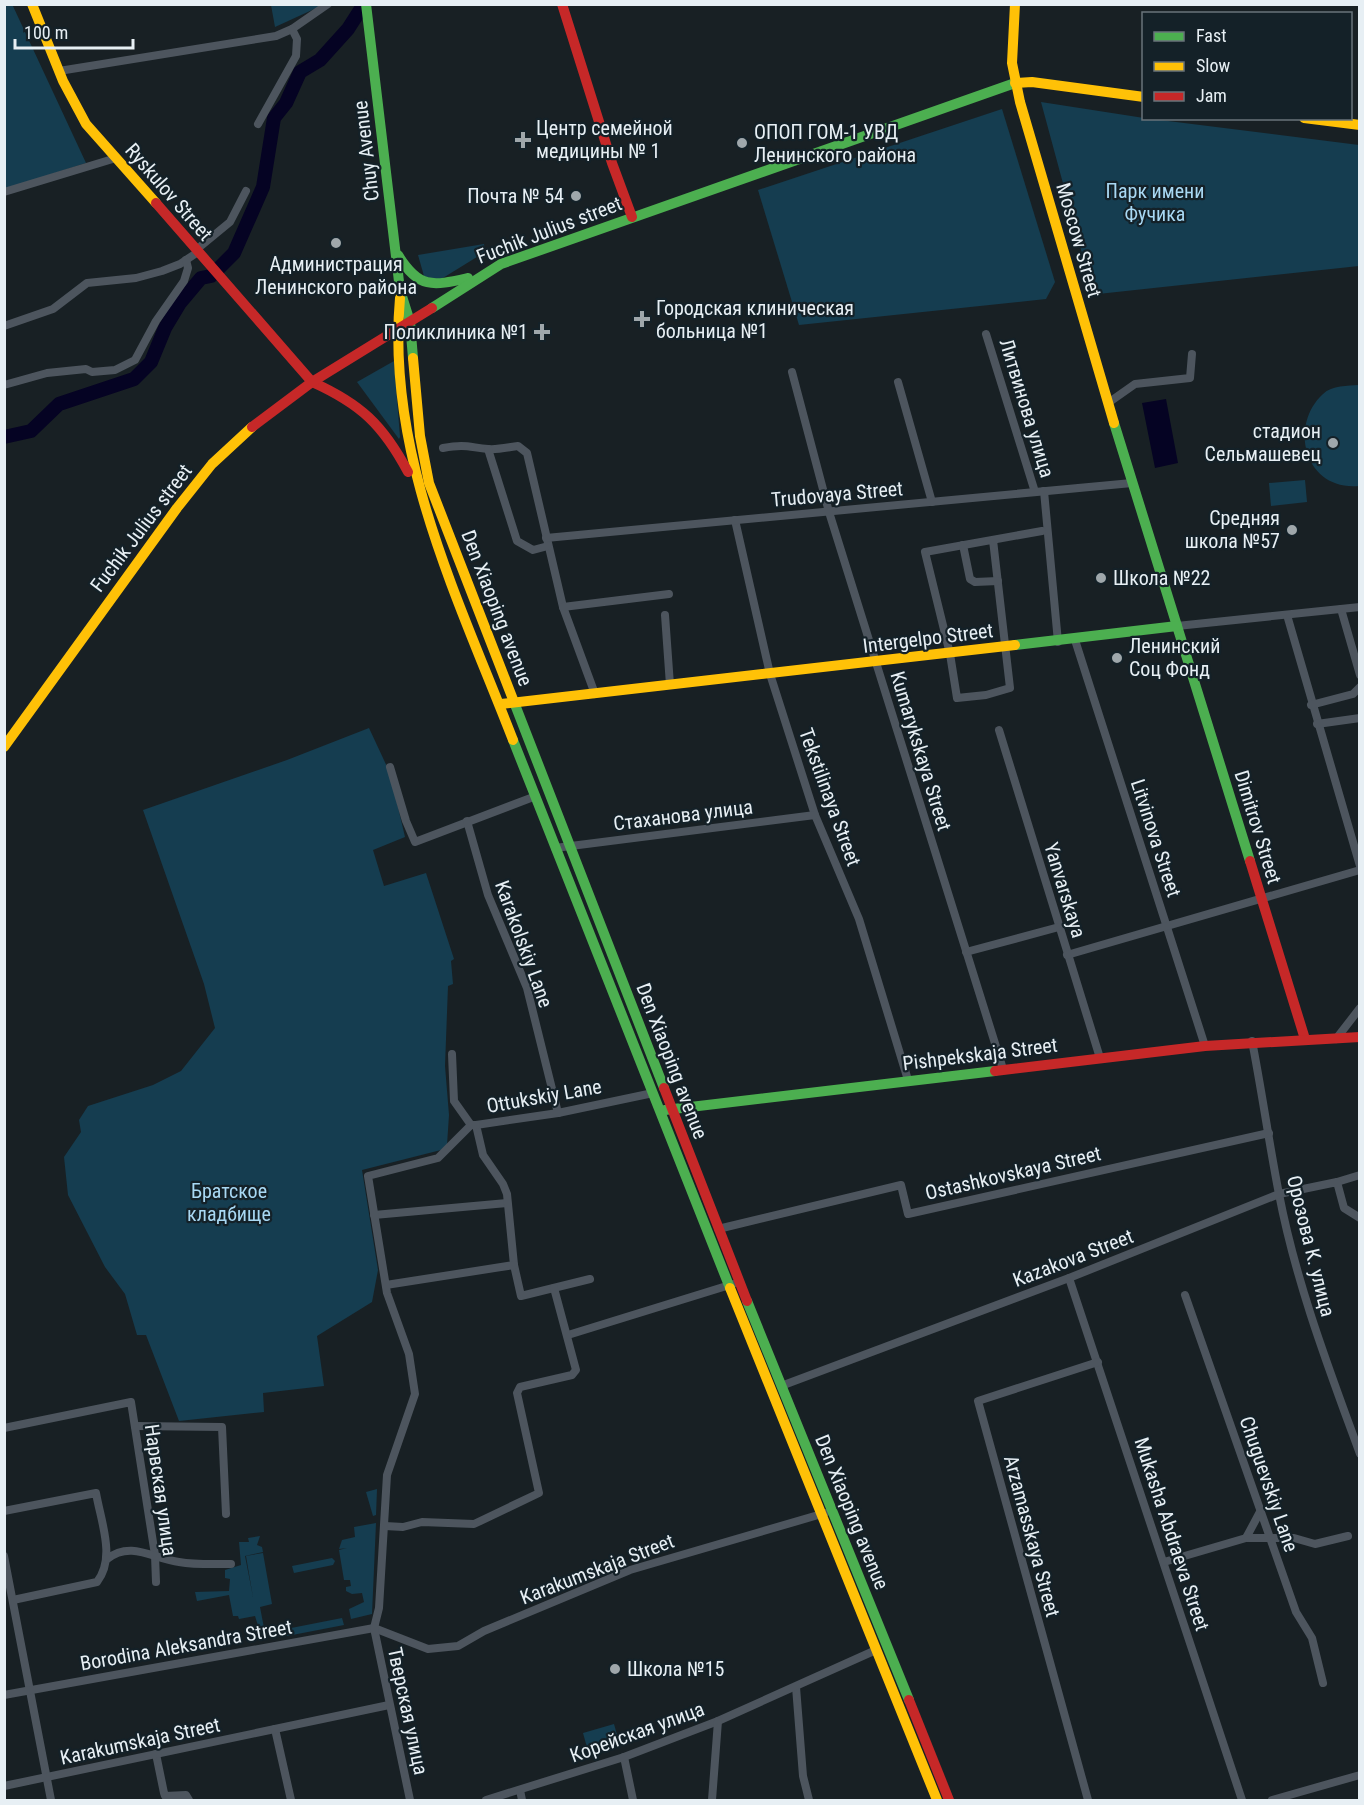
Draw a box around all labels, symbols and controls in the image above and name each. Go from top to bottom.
scale bar [15,12,134,50]
legend [1142,12,1352,120]
text: 100 m [24,22,68,43]
text: Fast [1196,25,1227,46]
text: Slow [1196,55,1231,76]
text: Jam [1196,85,1227,106]
street label: Chuy Avenue [348,99,384,203]
place label: Центр семейной медицины № 1 [536,116,673,163]
place label: ОПОП ГОМ-1 УВД Ленинского района [754,120,916,167]
marker: Центр семейной медицины № 1 [514,131,532,149]
marker: ОПОП ГОМ-1 УВД Ленинского района [735,136,749,150]
street label: Ryskulov Street [120,138,218,246]
park label: Парк имени Фучика [1106,179,1204,226]
street label: Moscow Street [1051,180,1107,300]
place label: Почта № 54 [467,184,564,208]
marker: Почта № 54 [569,189,583,203]
street label: Fuchik Julius street [473,191,625,269]
marker: Администрация Ленинского района [329,236,343,250]
place label: Администрация Ленинского района [255,252,417,299]
place label: Городская клиническая больница №1 [656,296,854,343]
marker: Городская клиническая больница №1 [633,310,651,328]
place label: Поликлиника №1 [384,320,528,344]
marker: Поликлиника №1 [533,323,551,341]
street label: Литвинова улица [994,336,1060,480]
place label: стадион Сельмашевец [1205,419,1321,466]
marker: стадион Сельмашевец [1326,436,1340,450]
street label: Fuchik Julius street [85,459,197,597]
street label: Trudovaya Street [770,476,904,512]
place label: Средняя школа №57 [1185,506,1280,553]
marker: Средняя школа №57 [1285,523,1299,537]
street label: Den Xiaoping avenue [456,527,538,689]
place label: Школа №22 [1113,566,1211,590]
marker: Школа №22 [1094,571,1108,585]
street label: Intergelpo Street [861,618,995,658]
place label: Ленинский Соц Фонд [1129,634,1220,681]
marker: Ленинский Соц Фонд [1110,651,1124,665]
street label: Kumarykskaya Street [885,668,957,834]
street label: Tekstilinaya Street [794,725,866,869]
street label: Dimitrov Street [1229,767,1287,887]
street label: Litvinova Street [1126,776,1186,900]
street label: Стаханова улица [612,795,754,835]
street label: Yanvarskaya [1039,839,1091,941]
street label: Karakolskiy Lane [490,877,558,1011]
street label: Den Xiaoping avenue [631,980,713,1142]
street label: Pishpekskaja Street [901,1033,1059,1075]
street label: Ottukskiy Lane [485,1074,603,1118]
street label: Ostashkovskaya Street [923,1141,1103,1205]
street label: Орозова К. улица [1282,1173,1340,1319]
park label: Братское кладбище [187,1179,271,1226]
street label: Kazakova Street [1009,1224,1137,1292]
street label: Chuguevskiy Lane [1235,1413,1303,1555]
street label: Нарвская улица [140,1422,182,1558]
street label: Den Xiaoping avenue [810,1431,894,1593]
street label: Mukasha Abdraeva Street [1129,1434,1215,1634]
street label: Arzamasskaya Street [999,1452,1065,1620]
street label: Karakumskaja Street [517,1529,677,1609]
street label: Borodina Aleksandra Street [78,1615,294,1675]
street label: Тверская улица [383,1645,433,1777]
place label: Школа №15 [627,1657,725,1681]
marker: Школа №15 [608,1662,622,1676]
street label: Корейская улица [566,1697,708,1767]
street label: Karakumskaja Street [58,1712,222,1770]

